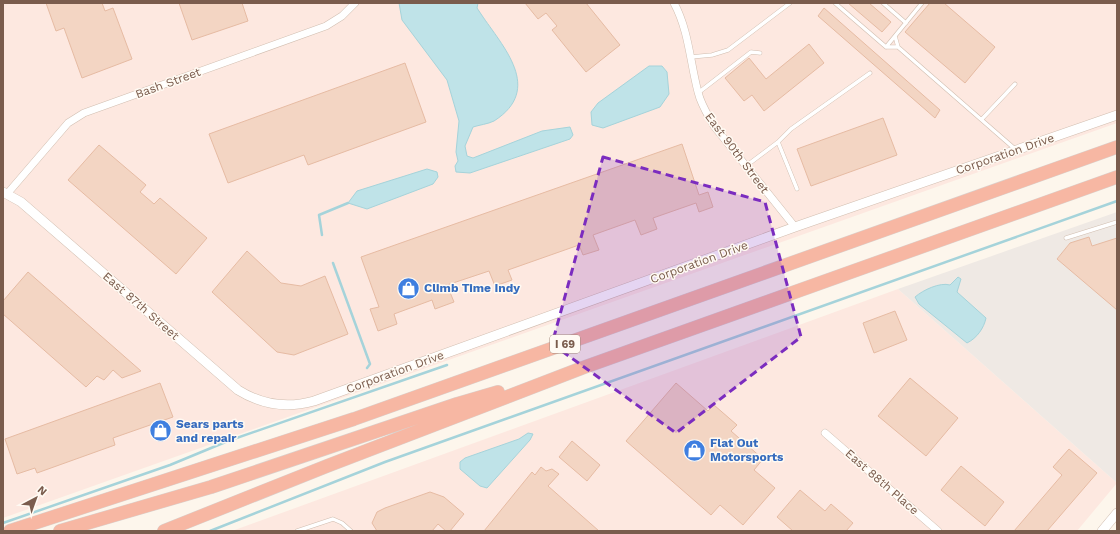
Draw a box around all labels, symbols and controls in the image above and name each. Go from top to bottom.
street label: Bash Street [133,65,203,101]
street label: East 90th Street [702,110,772,196]
street label: Corporation Drive [954,131,1056,177]
street label: Corporation Drive [648,238,750,286]
street label: East 87th Street [100,269,182,343]
shop icon: Climb Time Indy [396,275,422,301]
place label: Climb Time Indy [424,281,520,295]
road number: I 69 [550,335,580,353]
street label: Corporation Drive [344,348,446,396]
place label: Sears parts and repair [176,417,244,445]
shop icon: Sears parts and repair [147,418,173,444]
place label: Flat Out Motorsports [710,436,784,464]
shop icon: Flat Out Motorsports [682,437,708,463]
street label: East 88th Place [842,446,922,518]
north arrow [16,478,56,518]
text: N [35,483,50,498]

